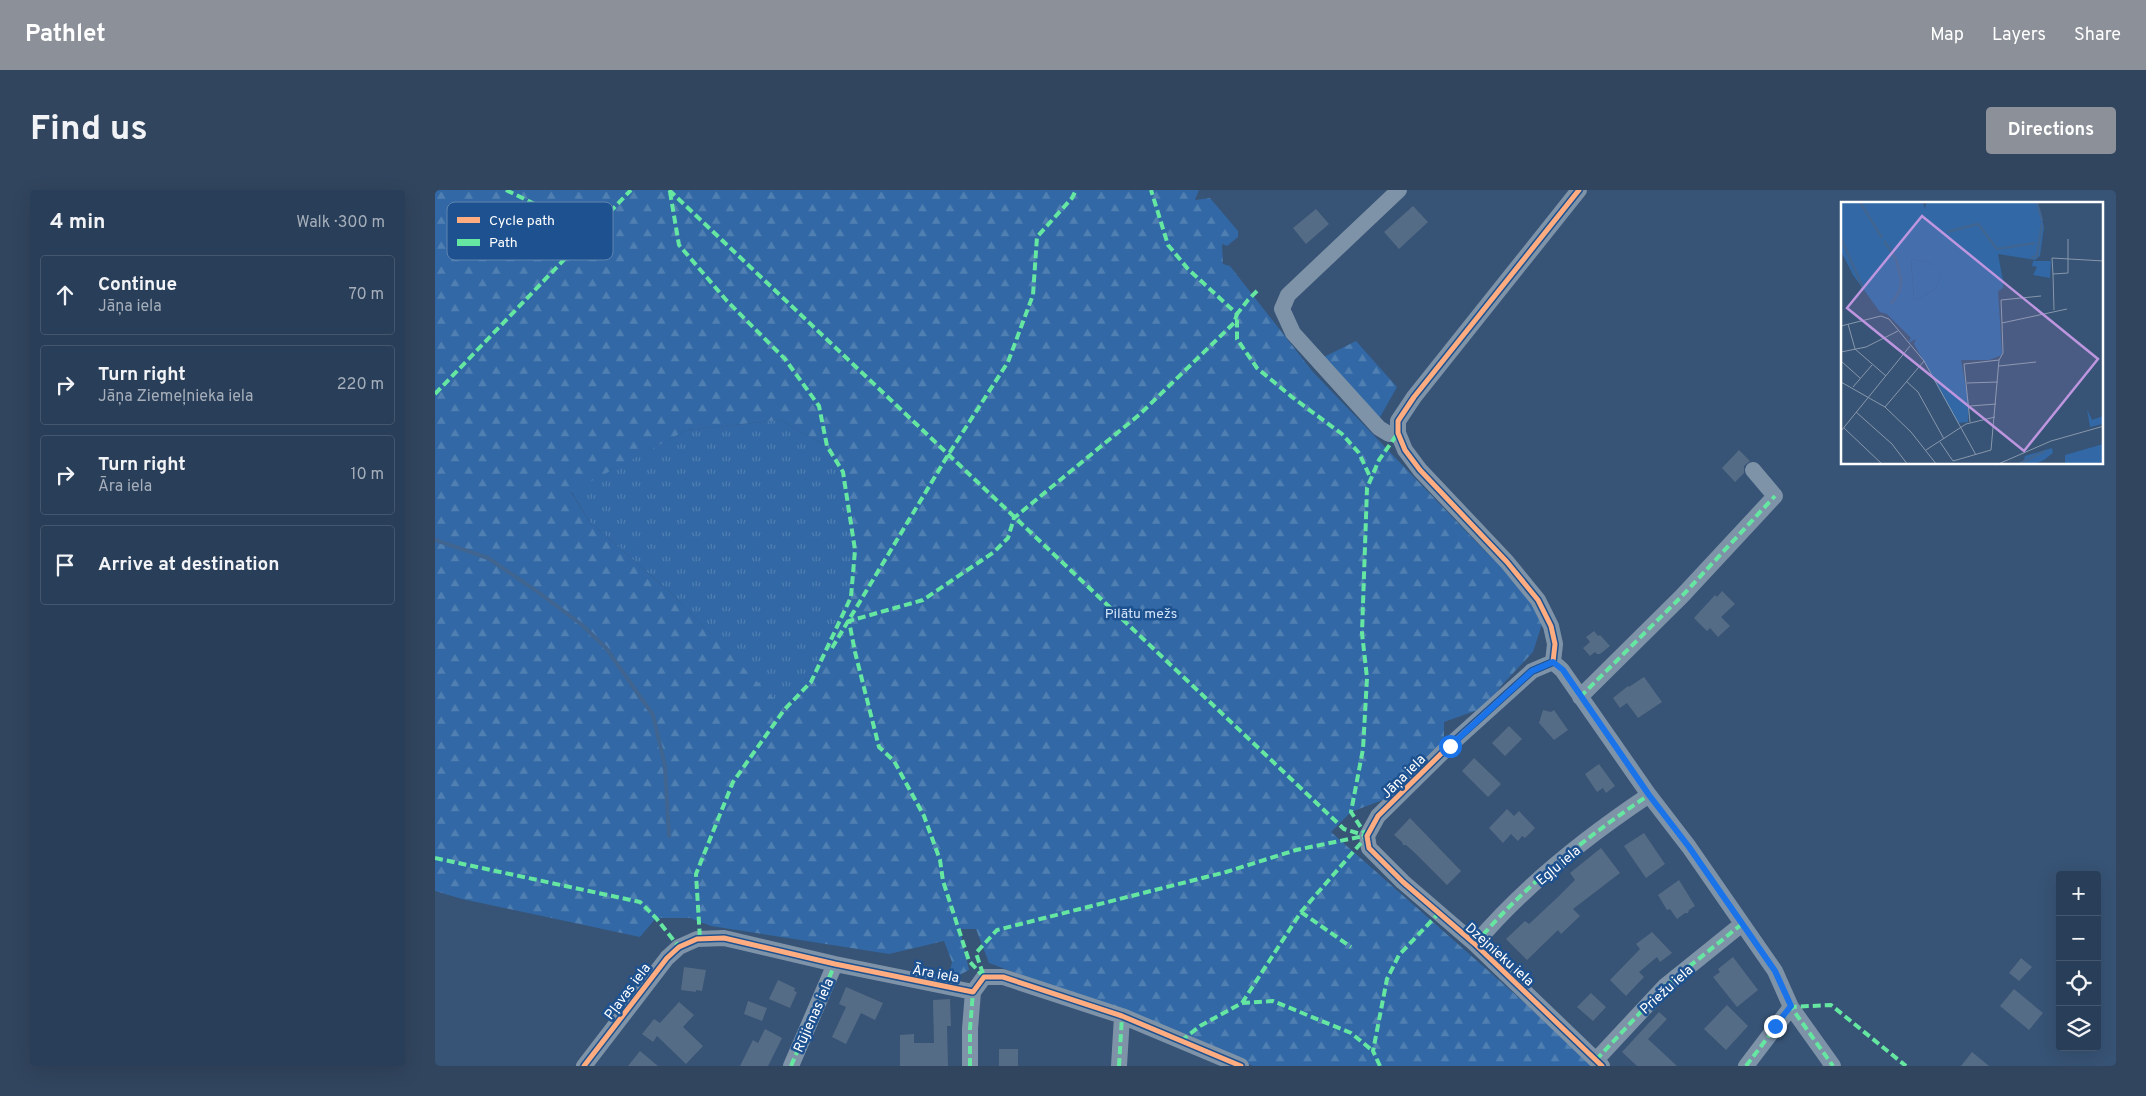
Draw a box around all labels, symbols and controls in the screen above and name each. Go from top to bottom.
text: Pathlet [25,20,106,50]
text: Map [1930,24,1964,47]
text: Layers [1992,24,2046,47]
text: Share [2074,24,2121,47]
button: Directions [1986,107,2116,154]
text: Find us [30,108,148,152]
legend [447,202,613,260]
inset map [1841,202,2103,465]
text: 4 min [50,209,106,236]
text: Walk · 300 m [296,213,385,233]
text: Cycle path [489,213,555,230]
text: Path [489,235,518,252]
text: Continue [98,273,177,297]
icon: ahead [51,281,79,309]
text: 70 m [349,285,384,305]
text: Jāņa iela [98,297,162,317]
text: Turn right [98,363,186,387]
icon: right [51,371,79,399]
text: 220 m [337,375,384,395]
text: Jāņa Ziemeļnieka iela [98,387,253,407]
text: Turn right [98,453,186,477]
icon: right [51,461,79,489]
text: 10 m [350,465,384,485]
text: Āra iela [98,477,152,497]
icon: arrive [51,551,79,579]
text: Arrive at destination [98,553,279,577]
park label: Pilātu mežs [1105,606,1177,623]
route start [1439,735,1462,758]
street label: Jāņa iela [1378,751,1430,803]
street label: Egļu iela [1533,843,1585,890]
map controls [2056,871,2101,1051]
button: + [2056,871,2101,916]
button: − [2056,916,2101,961]
street label: Dzejnieku iela [1461,920,1537,990]
street label: Pļavas iela [602,960,655,1023]
button: locate [2056,961,2101,1006]
street label: Āra iela [911,962,961,987]
street label: Priežu iela [1637,962,1697,1018]
street label: Rūjienas iela [790,976,838,1055]
button: layers [2056,1006,2101,1051]
route end [1764,1015,1787,1038]

